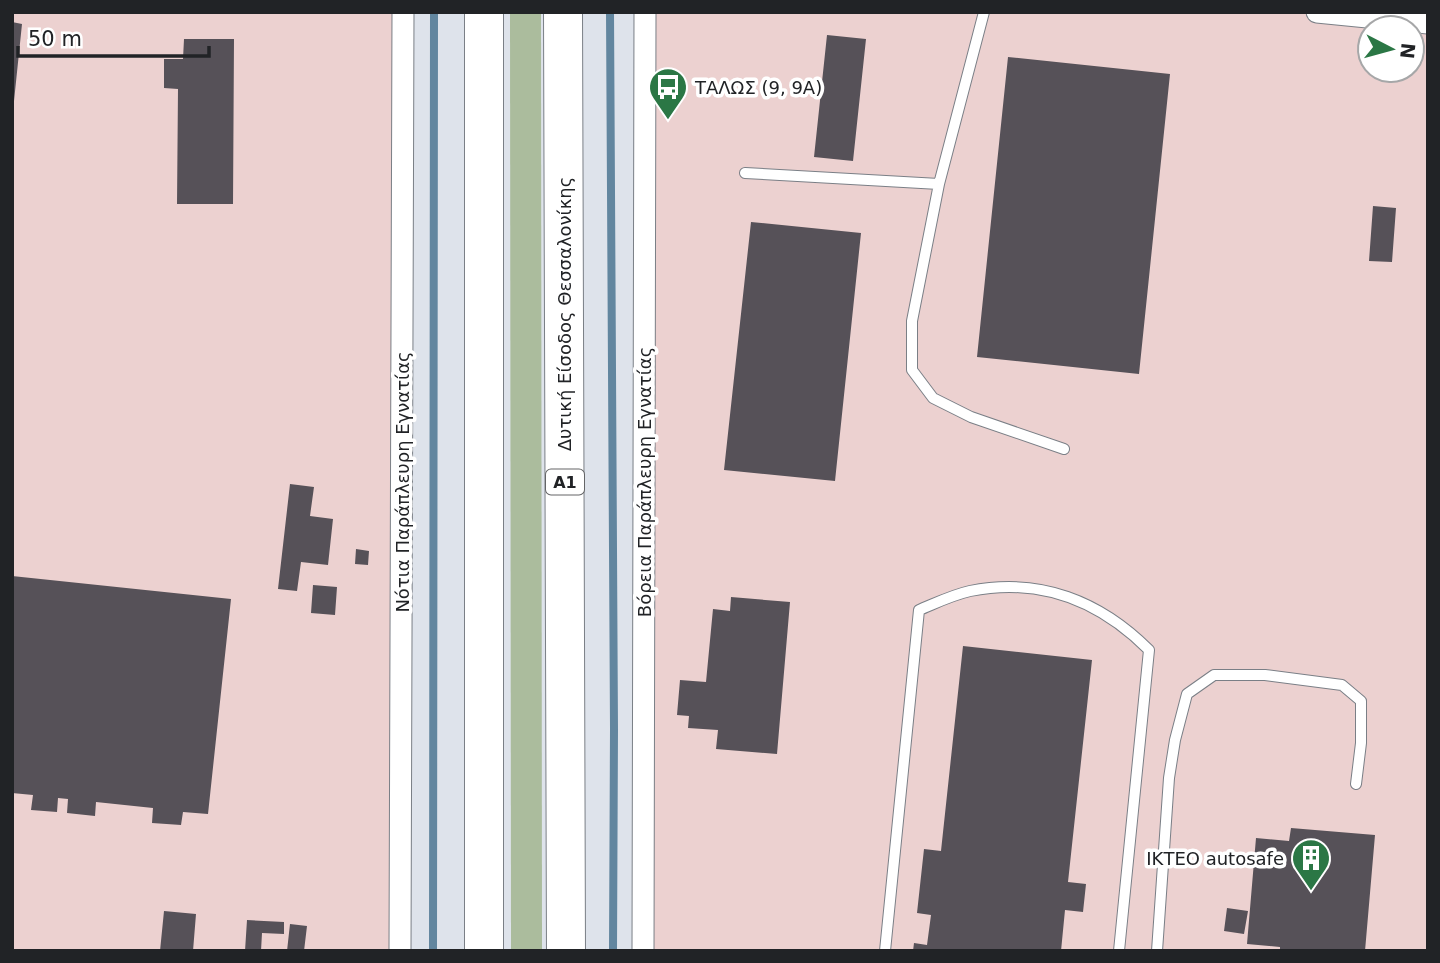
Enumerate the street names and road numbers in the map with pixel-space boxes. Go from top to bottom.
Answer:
street label: Δυτική Είσοδος Θεσσαλονίκης [554,177,575,451]
street label: Βόρεια Παράπλευρη Εγνατίας [634,347,655,617]
street label: Νότια Παράπλευρη Εγνατίας [392,351,413,613]
road number: Α1 [546,470,584,495]

